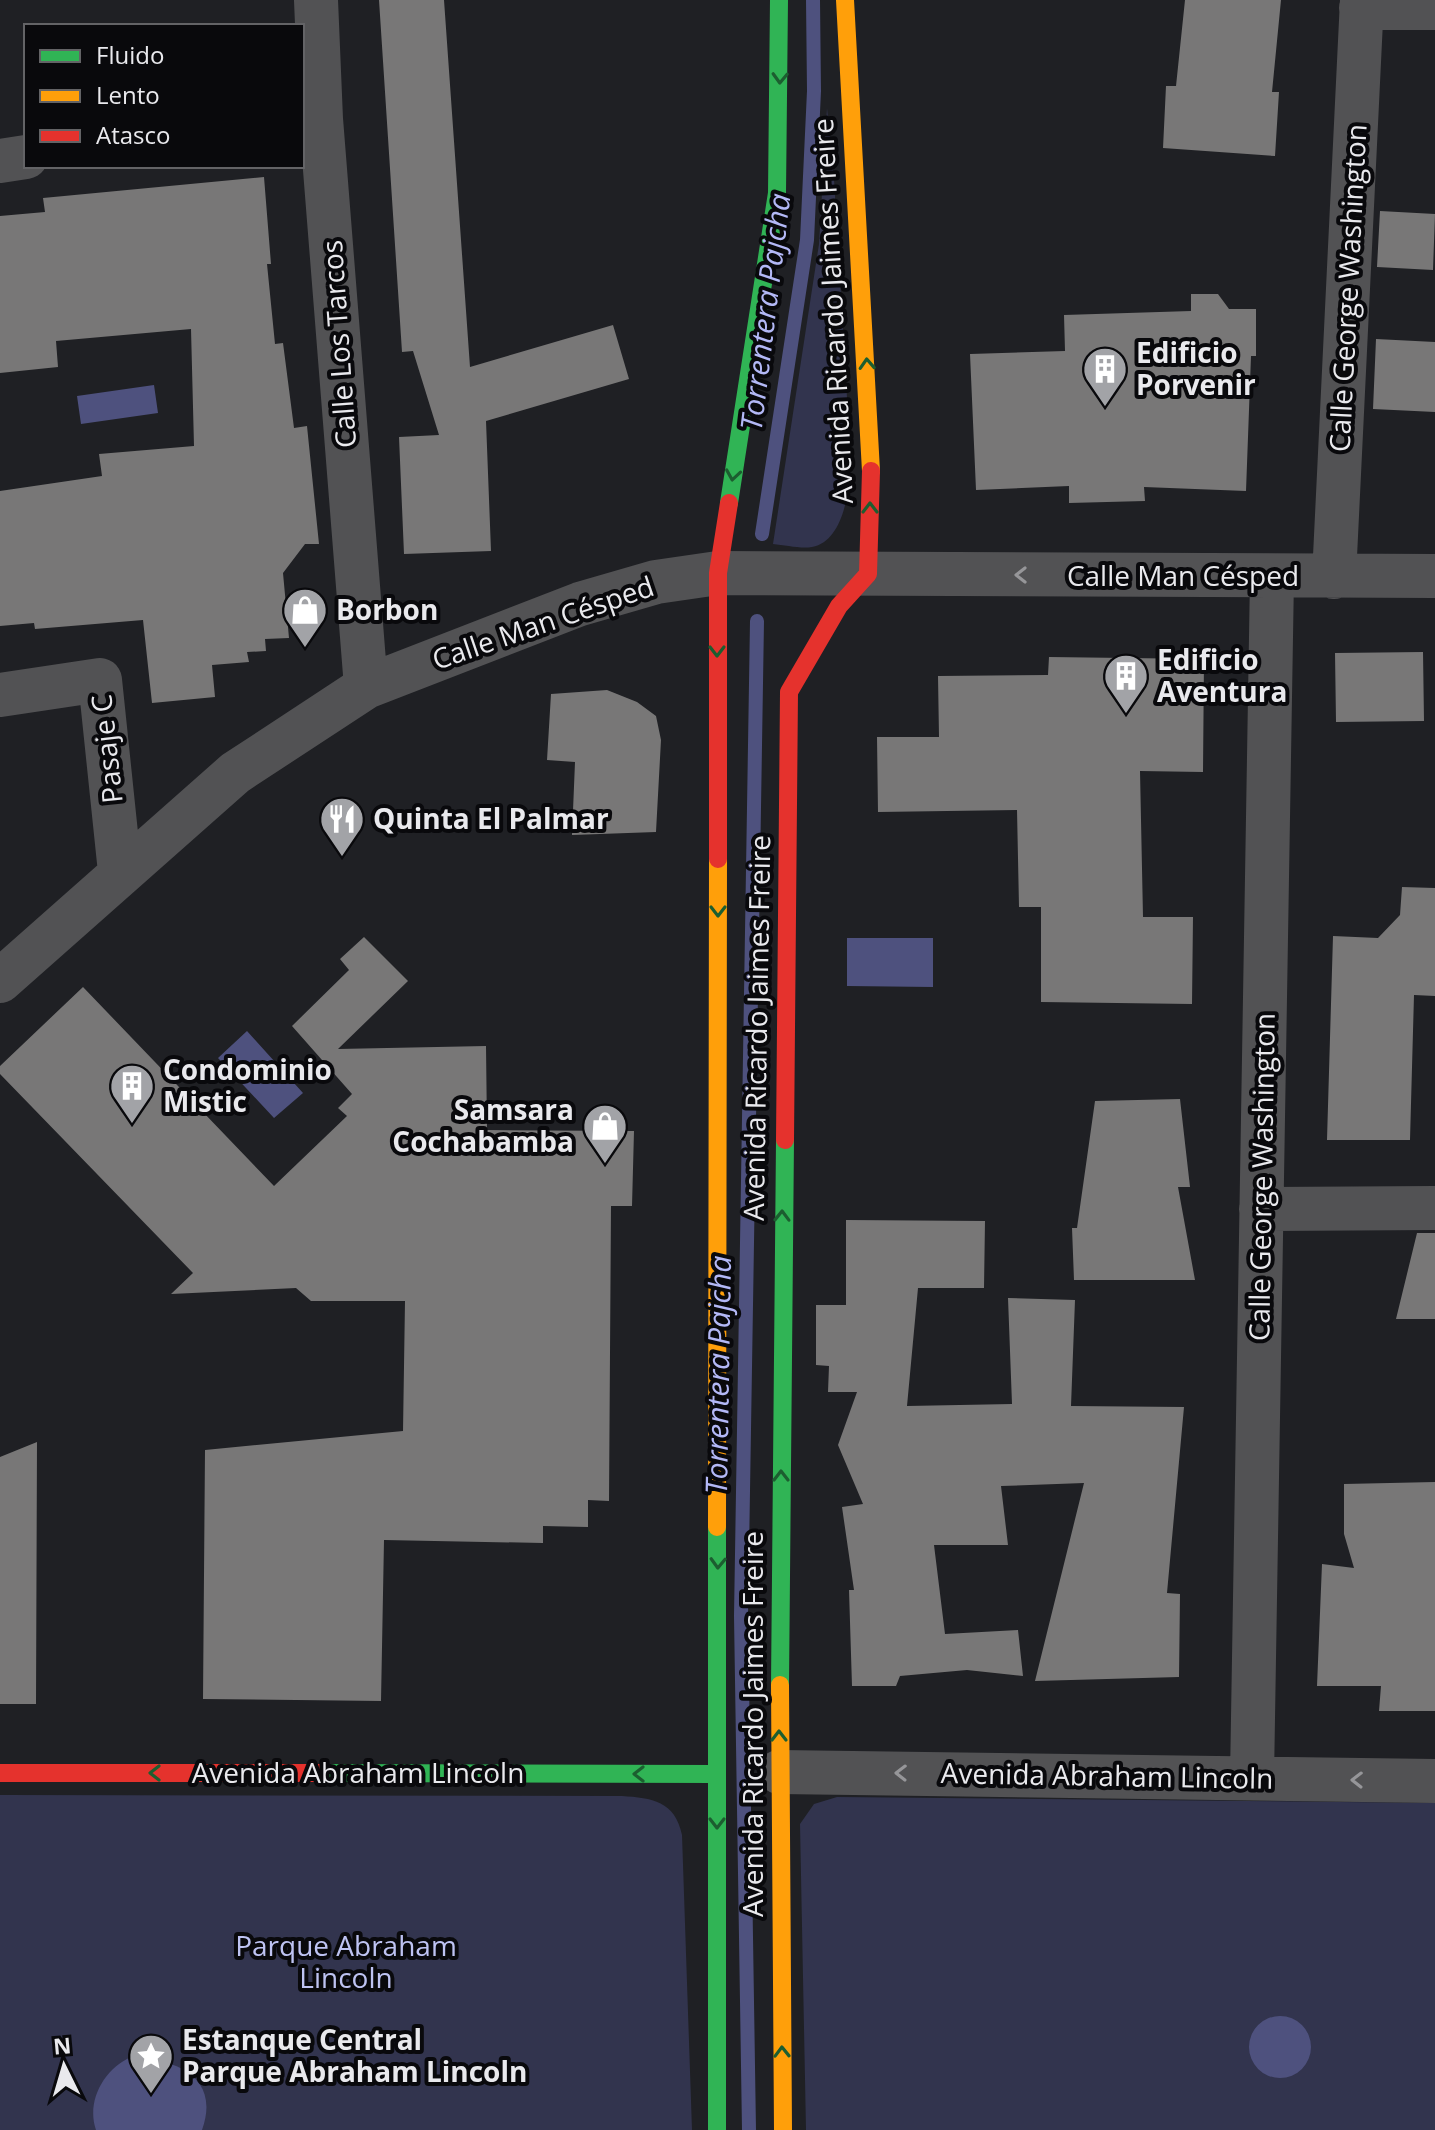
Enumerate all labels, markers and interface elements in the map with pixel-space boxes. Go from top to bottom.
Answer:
legend [24,24,304,168]
text: Fluido [96,38,164,71]
one-way arrow [772,72,789,85]
text: Lento [96,78,160,111]
street label: Avenida Ricardo Jaimes Freire [803,117,861,505]
text: Atasco [96,118,170,151]
street label: Calle George Washington [1319,123,1375,453]
water label: Torrentera Pajcha [730,191,799,433]
street label: Calle Los Tarcos [312,239,364,449]
place label: Edificio Porvenir [1136,333,1256,403]
building icon: Edificio Porvenir [1081,345,1129,408]
one-way arrow [859,357,876,370]
one-way arrow [725,468,742,481]
one-way arrow [861,501,879,514]
street label: Calle Man Césped [1067,556,1299,594]
street label: Calle Man Césped [427,566,659,678]
one-way arrow [1014,566,1027,584]
shop icon: Borbon [281,586,329,649]
place label: Borbon [336,590,438,628]
place label: Edificio Aventura [1157,640,1287,710]
one-way arrow [708,645,726,658]
building icon: Edificio Aventura [1102,652,1150,715]
street label: Pasaje C [81,693,131,805]
restaurant icon: Quinta El Palmar [318,795,366,858]
place label: Quinta El Palmar [373,799,609,837]
street label: Avenida Ricardo Jaimes Freire [734,835,778,1221]
one-way arrow [709,905,727,918]
street label: Calle George Washington [1239,1013,1283,1341]
place label: Condominio Mistic [163,1050,332,1120]
building icon: Condominio Mistic [108,1062,156,1125]
place label: Samsara Cochabamba [392,1090,574,1160]
shop icon: Samsara Cochabamba [581,1102,629,1165]
one-way arrow [773,1209,791,1222]
water label: Torrentera Pajcha [695,1255,740,1495]
one-way arrow [772,1469,790,1482]
street label: Avenida Ricardo Jaimes Freire [733,1531,771,1917]
one-way arrow [709,1557,726,1570]
one-way arrow [770,1729,788,1742]
street label: Avenida Abraham Lincoln [192,1753,524,1791]
street label: Avenida Abraham Lincoln [940,1753,1274,1797]
one-way arrow [148,1764,161,1782]
one-way arrow [894,1764,907,1782]
one-way arrow [632,1765,645,1783]
one-way arrow [1350,1771,1363,1788]
one-way arrow [708,1817,726,1830]
park label: Parque Abraham Lincoln [235,1926,457,1996]
place label: Estanque Central Parque Abraham Lincoln [182,2020,527,2090]
north arrow [24,2026,104,2106]
text: N [52,2029,72,2061]
place icon: Estanque Central Parque Abraham Lincoln [127,2032,175,2095]
one-way arrow [774,2045,791,2058]

